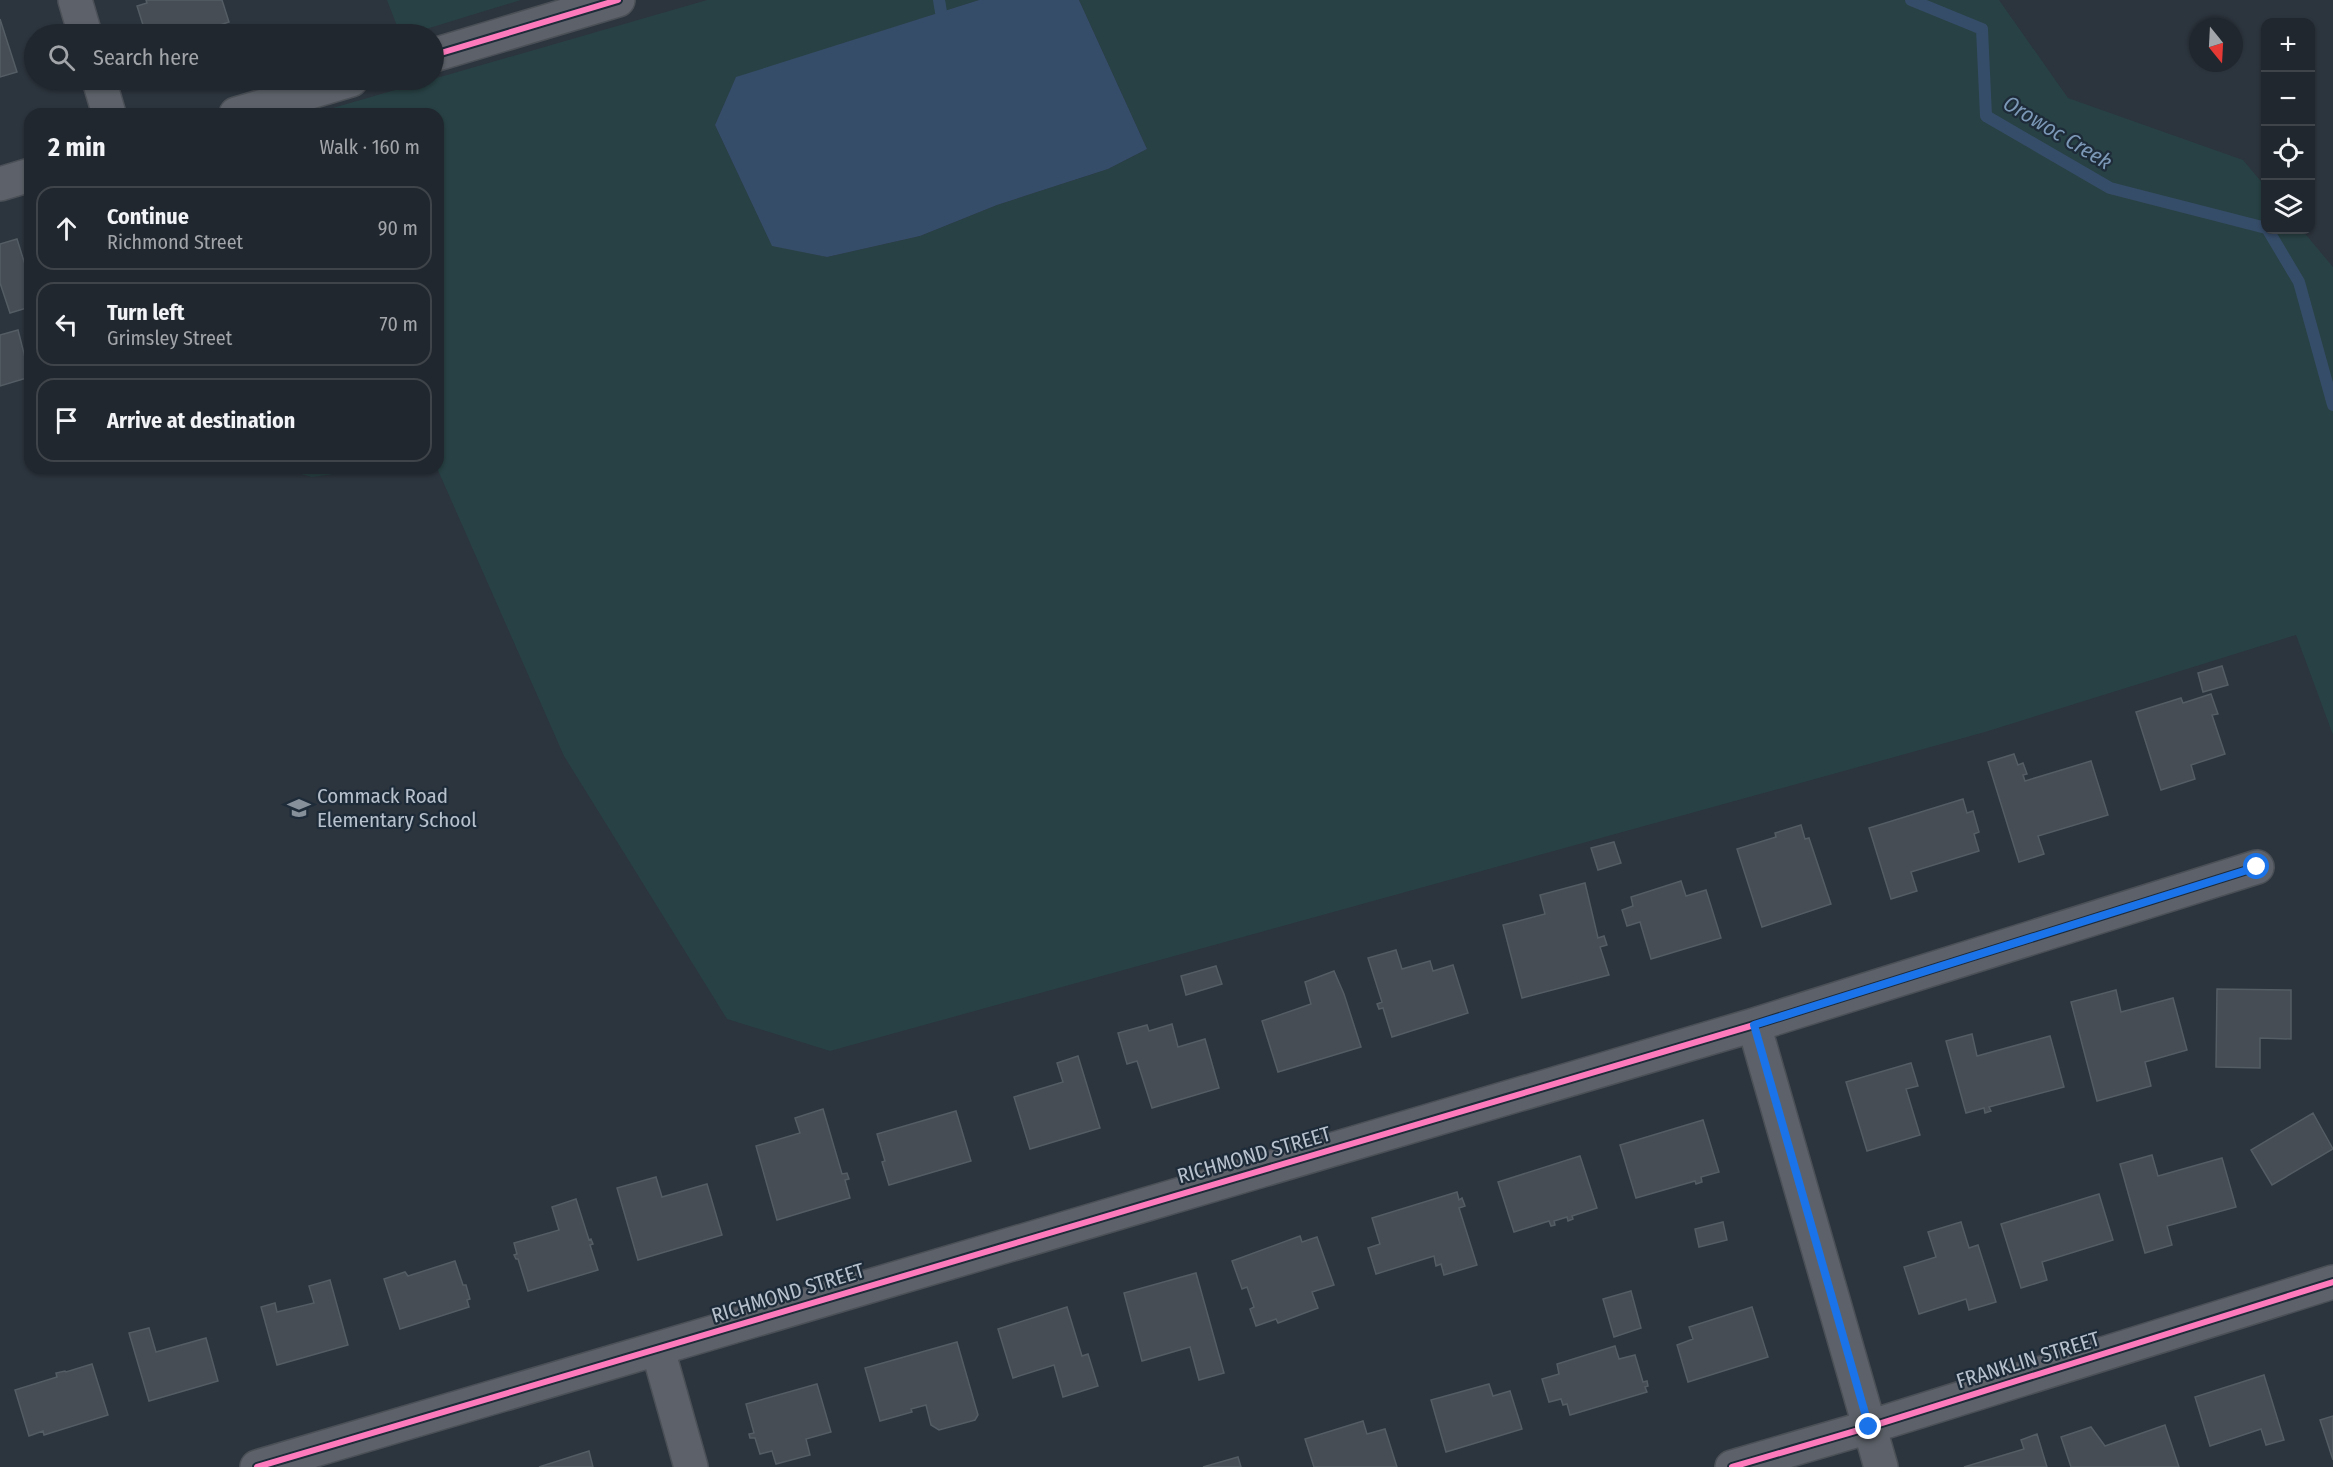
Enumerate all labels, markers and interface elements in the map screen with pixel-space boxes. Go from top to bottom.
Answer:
north arrow [2189,18,2243,72]
map controls [2261,18,2315,234]
button: + [2261,18,2315,72]
search box [24,24,444,90]
icon: search [45,41,78,74]
text: Search here [93,44,199,71]
button: − [2261,72,2315,126]
water label: Orowoc Creek [1999,89,2117,175]
button: locate [2261,126,2315,180]
text: 2 min [48,132,106,163]
text: Walk · 160 m [320,135,420,159]
button: layers [2261,180,2315,234]
text: Continue [107,203,189,230]
icon: ahead [50,212,83,245]
text: 90 m [378,216,418,240]
text: Richmond Street [107,230,243,254]
text: Turn left [107,299,185,326]
icon: left [50,308,83,341]
text: 70 m [380,312,418,336]
text: Grimsley Street [107,326,232,350]
icon: arrive [50,404,83,437]
text: Arrive at destination [107,407,295,434]
place label: Commack Road Elementary School [317,783,477,833]
school or university icon: Commack Road Elementary School [286,795,312,821]
route start [2243,853,2269,879]
street label: RICHMOND STREET [1174,1121,1334,1189]
street label: RICHMOND STREET [708,1257,868,1329]
street label: FRANKLIN STREET [1953,1326,2103,1394]
route end [1855,1413,1881,1439]

